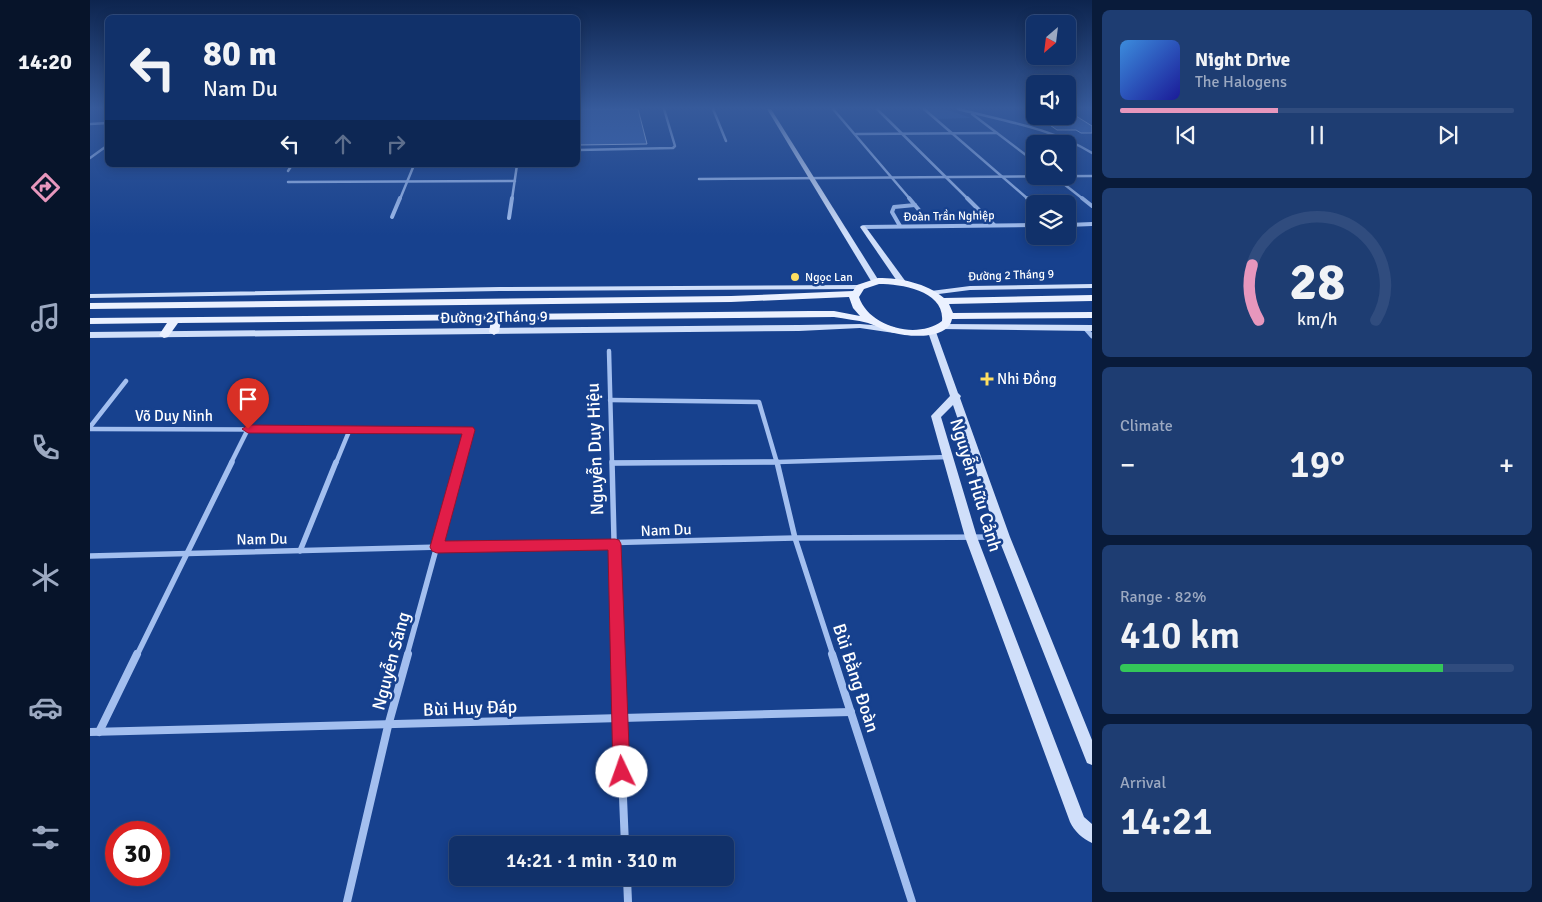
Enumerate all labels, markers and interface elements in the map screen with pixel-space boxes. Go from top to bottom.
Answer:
north arrow [1026,15,1076,65]
map controls [1026,15,1076,245]
text: 80 m [203,32,277,75]
icon: left [120,35,185,100]
text: 14:20 [18,48,72,75]
text: Night Drive [1195,48,1290,72]
text: The Halogens [1195,72,1287,92]
text: Nam Du [203,75,278,102]
button: sound [1026,75,1076,125]
icon: previous [1172,121,1200,149]
icon: pause [1303,121,1331,149]
icon: next [1434,121,1462,149]
icon: left [276,130,304,158]
icon: ahead [329,130,357,158]
icon: right [382,130,410,158]
button: search [1026,135,1076,185]
icon: directions [28,170,63,205]
button: layers [1026,195,1076,245]
street label: Đoàn Trần Nghiệp [903,208,995,225]
text: 28 [1289,250,1345,314]
street label: Đường 2 Tháng 9 [968,267,1054,284]
place label: Ngọc Lan [805,270,853,285]
marker: Ngọc Lan [789,271,801,283]
icon: music [28,300,63,335]
street label: Đường 2 Tháng 9 [440,307,548,327]
text: km/h [1297,308,1337,330]
place label: Nhi Đồng [997,370,1057,388]
marker: Nhi Đồng [981,373,993,385]
pin [227,378,269,429]
street label: Nguyễn Duy Hiệu [582,382,608,516]
icon: arrive [234,385,262,413]
street label: Võ Duy Ninh [135,407,213,425]
street label: Nguyễn Hữu Cảnh [945,416,1007,554]
text: Climate [1120,416,1173,436]
icon: phone [28,430,63,465]
text: 19° [1289,441,1345,488]
text: − [1120,448,1135,482]
text: + [1499,448,1514,482]
street label: Nam Du [640,520,692,540]
street label: Nam Du [236,530,288,548]
icon: climate [28,560,63,595]
text: Range · 82% [1120,587,1206,607]
street label: Nguyễn Sáng [367,609,415,713]
text: 410 km [1120,612,1240,659]
street label: Bùi Bằng Đoàn [828,621,884,735]
icon: car [28,690,63,725]
street label: Bùi Huy Đáp [422,695,518,721]
position arrow [595,745,647,797]
text: Arrival [1120,773,1166,793]
text: 14:21 [1120,798,1213,845]
icon: filters [28,820,63,855]
speed limit sign: 30 [105,821,170,886]
text: 14:21 · 1 min · 310 m [506,849,677,873]

